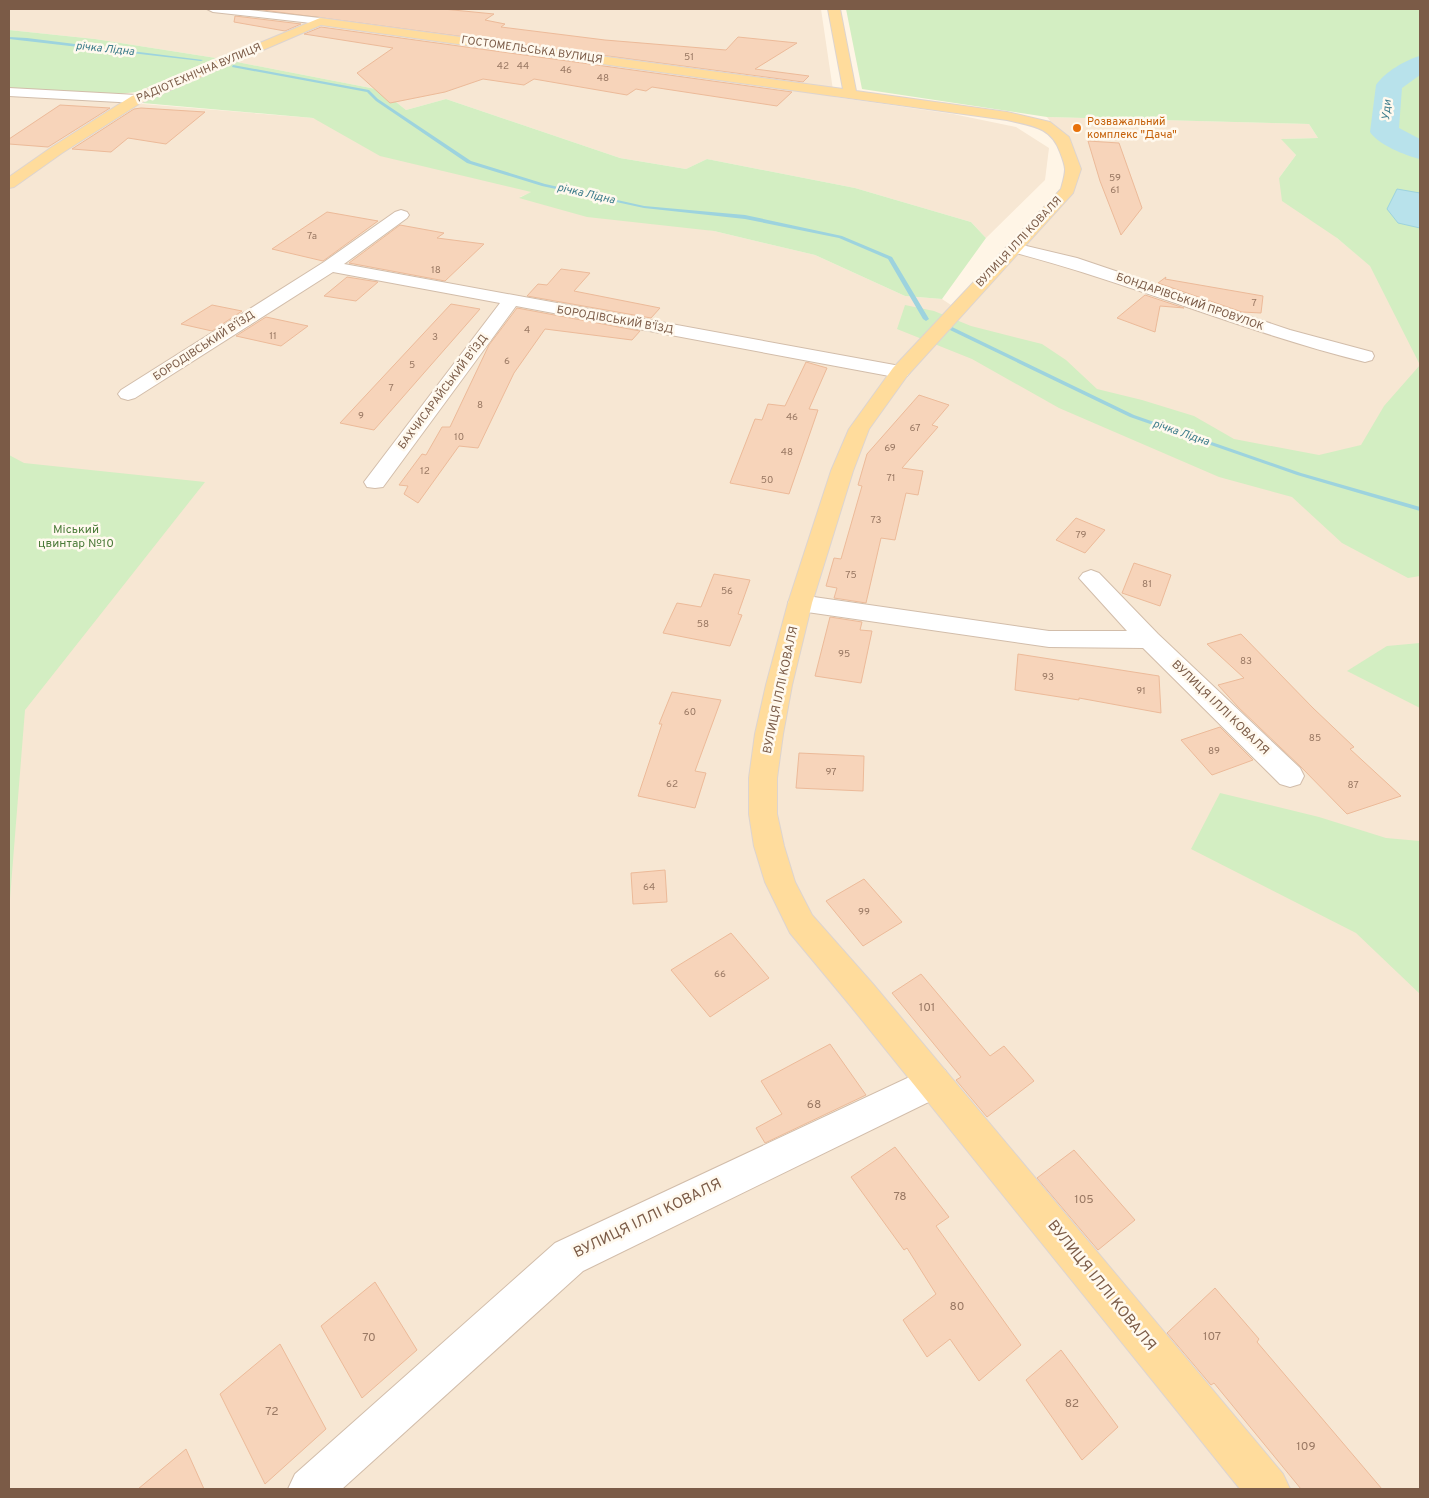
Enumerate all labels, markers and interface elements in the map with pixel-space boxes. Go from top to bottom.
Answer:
street label: ГОСТОМЕЛЬСЬКА ВУЛИЦЯ [460,33,604,67]
water label: річка Лідна [75,39,135,59]
street label: РАДІОТЕХНІЧНА ВУЛИЦЯ [134,40,264,106]
house number: 51 [684,51,694,64]
house number: 42 [497,60,509,73]
house number: 44 [517,60,529,73]
house number: 46 [560,64,572,77]
house number: 48 [597,72,609,85]
water label: Уди [1379,98,1395,121]
place label: Розважальний комплекс "Дача" [1087,115,1177,142]
marker: Розважальний комплекс "Дача" [1071,122,1083,134]
house number: 59 [1109,172,1121,185]
water label: річка Лідна [556,181,617,208]
house number: 61 [1110,184,1120,197]
street label: ВУЛИЦЯ ІЛЛІ КОВАЛЯ [973,194,1065,290]
house number: 7а [307,230,317,243]
house number: 18 [431,264,441,277]
street label: БОНДАРІВСЬКИЙ ПРОВУЛОК [1114,269,1266,334]
house number: 7 [1251,297,1257,310]
street label: БОРОДІВСЬКИЙ В’ЇЗД [556,302,675,337]
street label: БОРОДІВСЬКИЙ В’ЇЗД [150,307,257,384]
house number: 4 [524,324,530,337]
house number: 11 [269,330,277,343]
street label: БАХЧИСАРАЙСЬКИЙ В’ЇЗД [394,331,491,452]
house number: 3 [432,331,438,344]
house number: 6 [504,355,510,368]
house number: 5 [409,359,415,372]
house number: 7 [388,382,394,395]
house number: 8 [477,399,483,412]
house number: 9 [358,410,364,423]
house number: 46 [786,411,798,424]
water label: річка Лідна [1151,417,1211,449]
house number: 67 [910,422,921,435]
house number: 10 [454,431,464,444]
house number: 69 [884,442,896,455]
house number: 48 [781,446,793,459]
house number: 12 [420,465,430,478]
house number: 71 [886,472,896,485]
house number: 50 [761,474,773,487]
house number: 73 [870,514,882,527]
park label: Міський цвинтар №10 [38,522,114,552]
house number: 79 [1075,529,1087,542]
house number: 75 [845,569,857,582]
house number: 81 [1142,578,1152,591]
house number: 56 [721,585,733,598]
house number: 58 [697,618,709,631]
street label: ВУЛИЦЯ ІЛЛІ КОВАЛЯ [760,625,802,755]
house number: 95 [838,648,850,661]
house number: 83 [1240,655,1252,668]
street label: ВУЛИЦЯ ІЛЛІ КОВАЛЯ [1168,657,1272,759]
house number: 93 [1042,671,1054,684]
house number: 91 [1136,685,1146,698]
house number: 60 [684,706,696,719]
house number: 85 [1309,732,1321,745]
house number: 89 [1208,745,1220,758]
house number: 97 [826,766,836,779]
house number: 62 [666,778,678,791]
house number: 87 [1347,779,1359,792]
house number: 64 [643,881,655,894]
house number: 99 [858,906,870,919]
house number: 66 [714,968,726,981]
house number: 101 [919,1000,935,1016]
house number: 68 [807,1097,821,1113]
street label: ВУЛИЦЯ ІЛЛІ КОВАЛЯ [571,1175,725,1263]
house number: 78 [893,1189,907,1205]
house number: 105 [1074,1192,1094,1208]
street label: ВУЛИЦЯ ІЛЛІ КОВАЛЯ [1042,1217,1160,1355]
house number: 80 [950,1299,964,1315]
house number: 107 [1203,1329,1221,1345]
house number: 70 [362,1330,376,1346]
house number: 82 [1065,1396,1079,1412]
house number: 72 [265,1404,279,1420]
house number: 109 [1296,1439,1316,1455]

